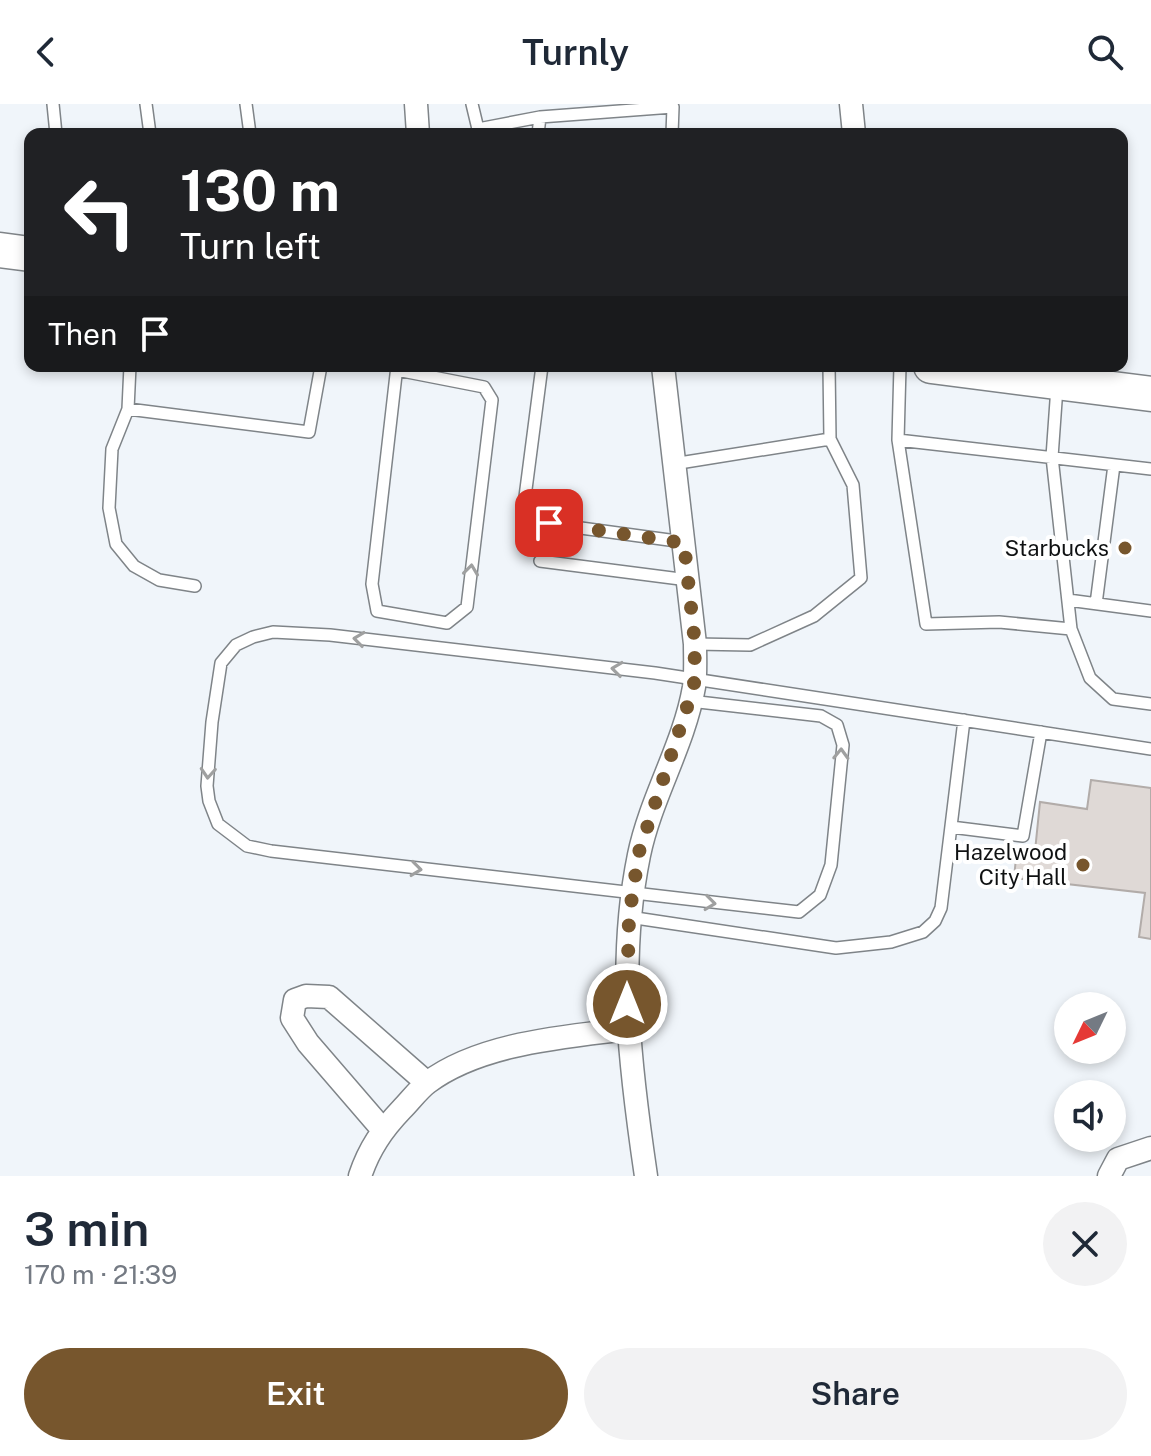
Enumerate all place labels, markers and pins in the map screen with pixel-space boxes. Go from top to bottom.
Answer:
pin [515,489,583,557]
place label: Starbucks [1005,535,1109,561]
marker: Starbucks [1116,539,1134,557]
place label: Hazelwood City Hall [954,839,1067,890]
marker: Hazelwood City Hall [1074,856,1092,874]

